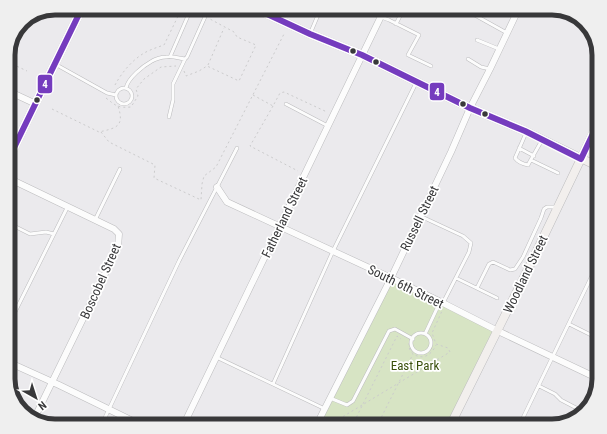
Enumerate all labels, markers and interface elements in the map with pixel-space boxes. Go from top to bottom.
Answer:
unlabelled marker [348,46,358,56]
unlabelled marker [371,57,381,67]
line badge: 4 [37,74,53,94]
text: 4 [42,78,48,91]
line badge: 4 [429,82,445,101]
text: 4 [434,86,440,99]
unlabelled marker [32,95,42,105]
unlabelled marker [458,99,468,109]
unlabelled marker [480,109,490,119]
street label: Fatherland Street [258,174,311,260]
street label: Russell Street [397,183,442,253]
street label: Woodland Street [500,233,551,316]
street label: Boscobel Street [77,241,124,321]
street label: South 6th Street [365,262,446,311]
park label: East Park [391,358,439,373]
north arrow [16,378,56,418]
text: N [35,398,49,413]

